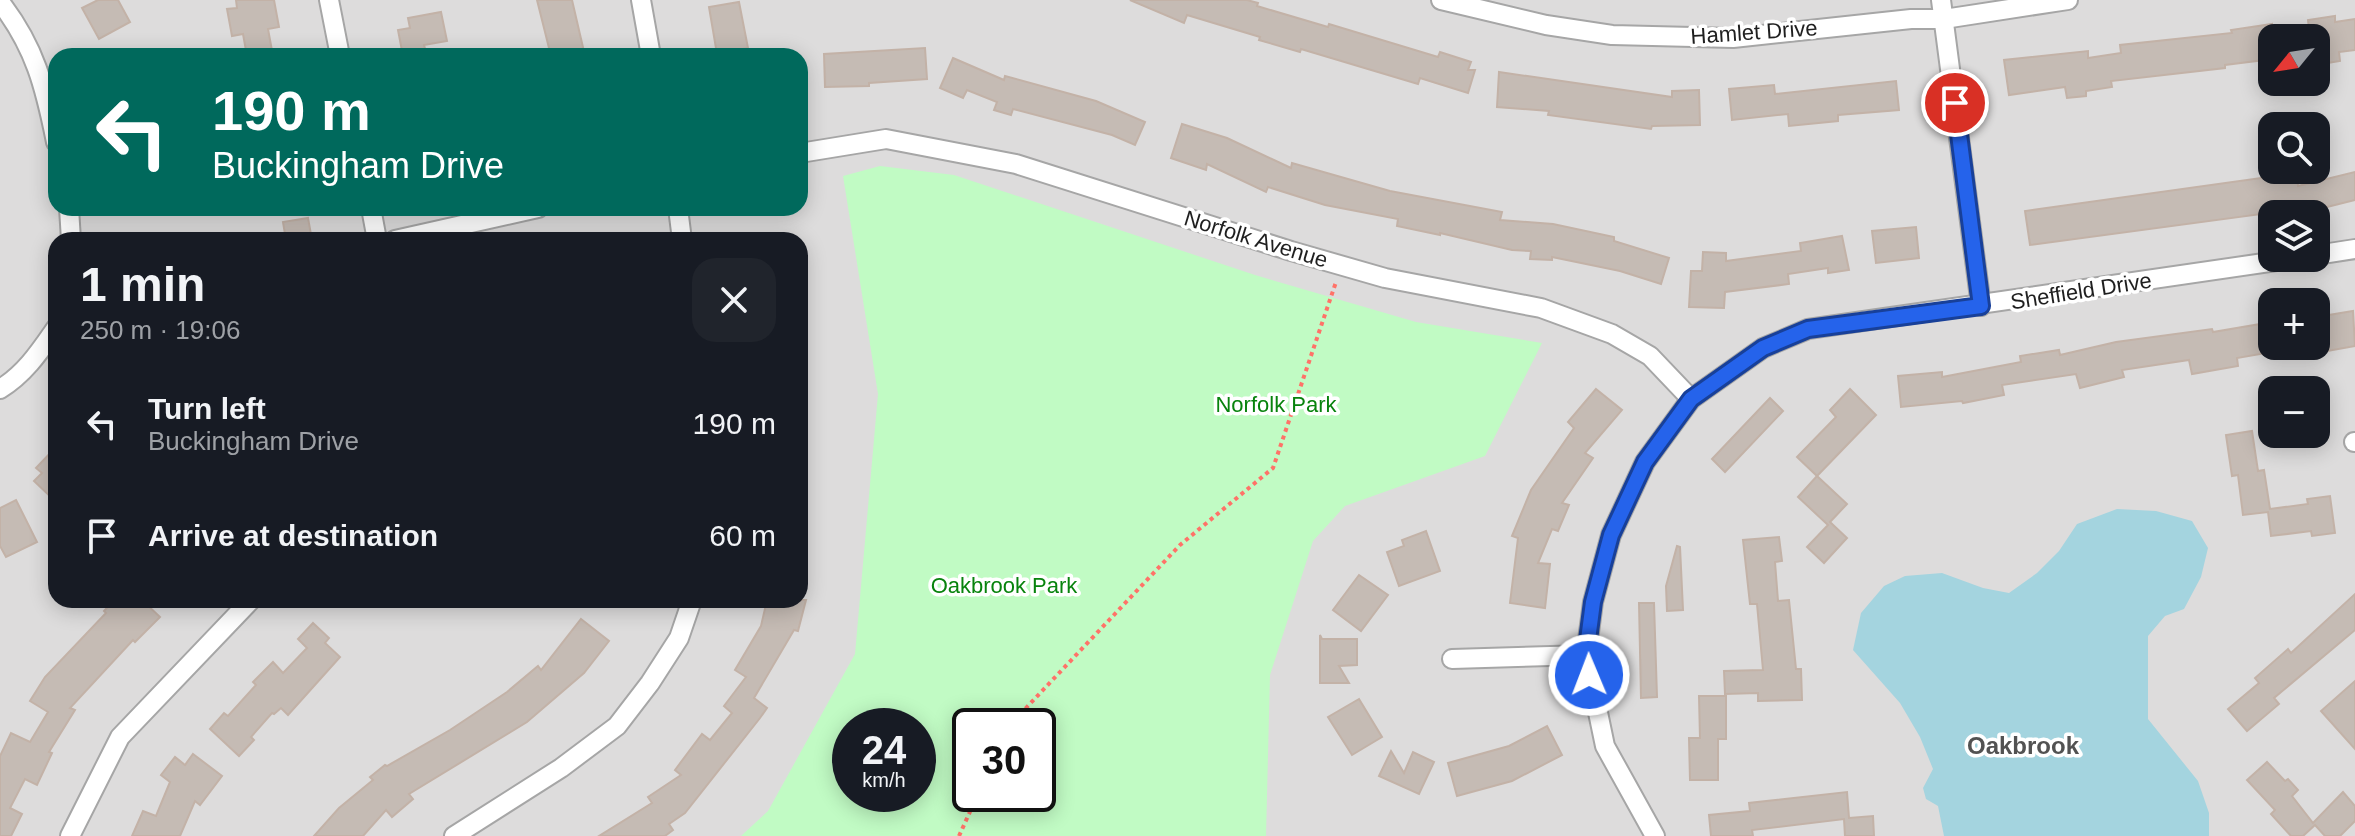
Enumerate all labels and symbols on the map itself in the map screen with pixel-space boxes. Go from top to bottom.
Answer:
street label: Hamlet Drive [1690,15,1818,49]
north arrow [2258,24,2330,96]
pin [1921,69,1989,137]
street label: Norfolk Avenue [1181,205,1331,273]
street label: Sheffield Drive [2009,267,2153,315]
park label: Norfolk Park [1215,392,1338,417]
park label: Oakbrook Park [931,573,1078,598]
position arrow [1547,633,1631,717]
speed limit sign: 30 [952,708,1056,812]
district label: Oakbrook [1967,732,2080,759]

